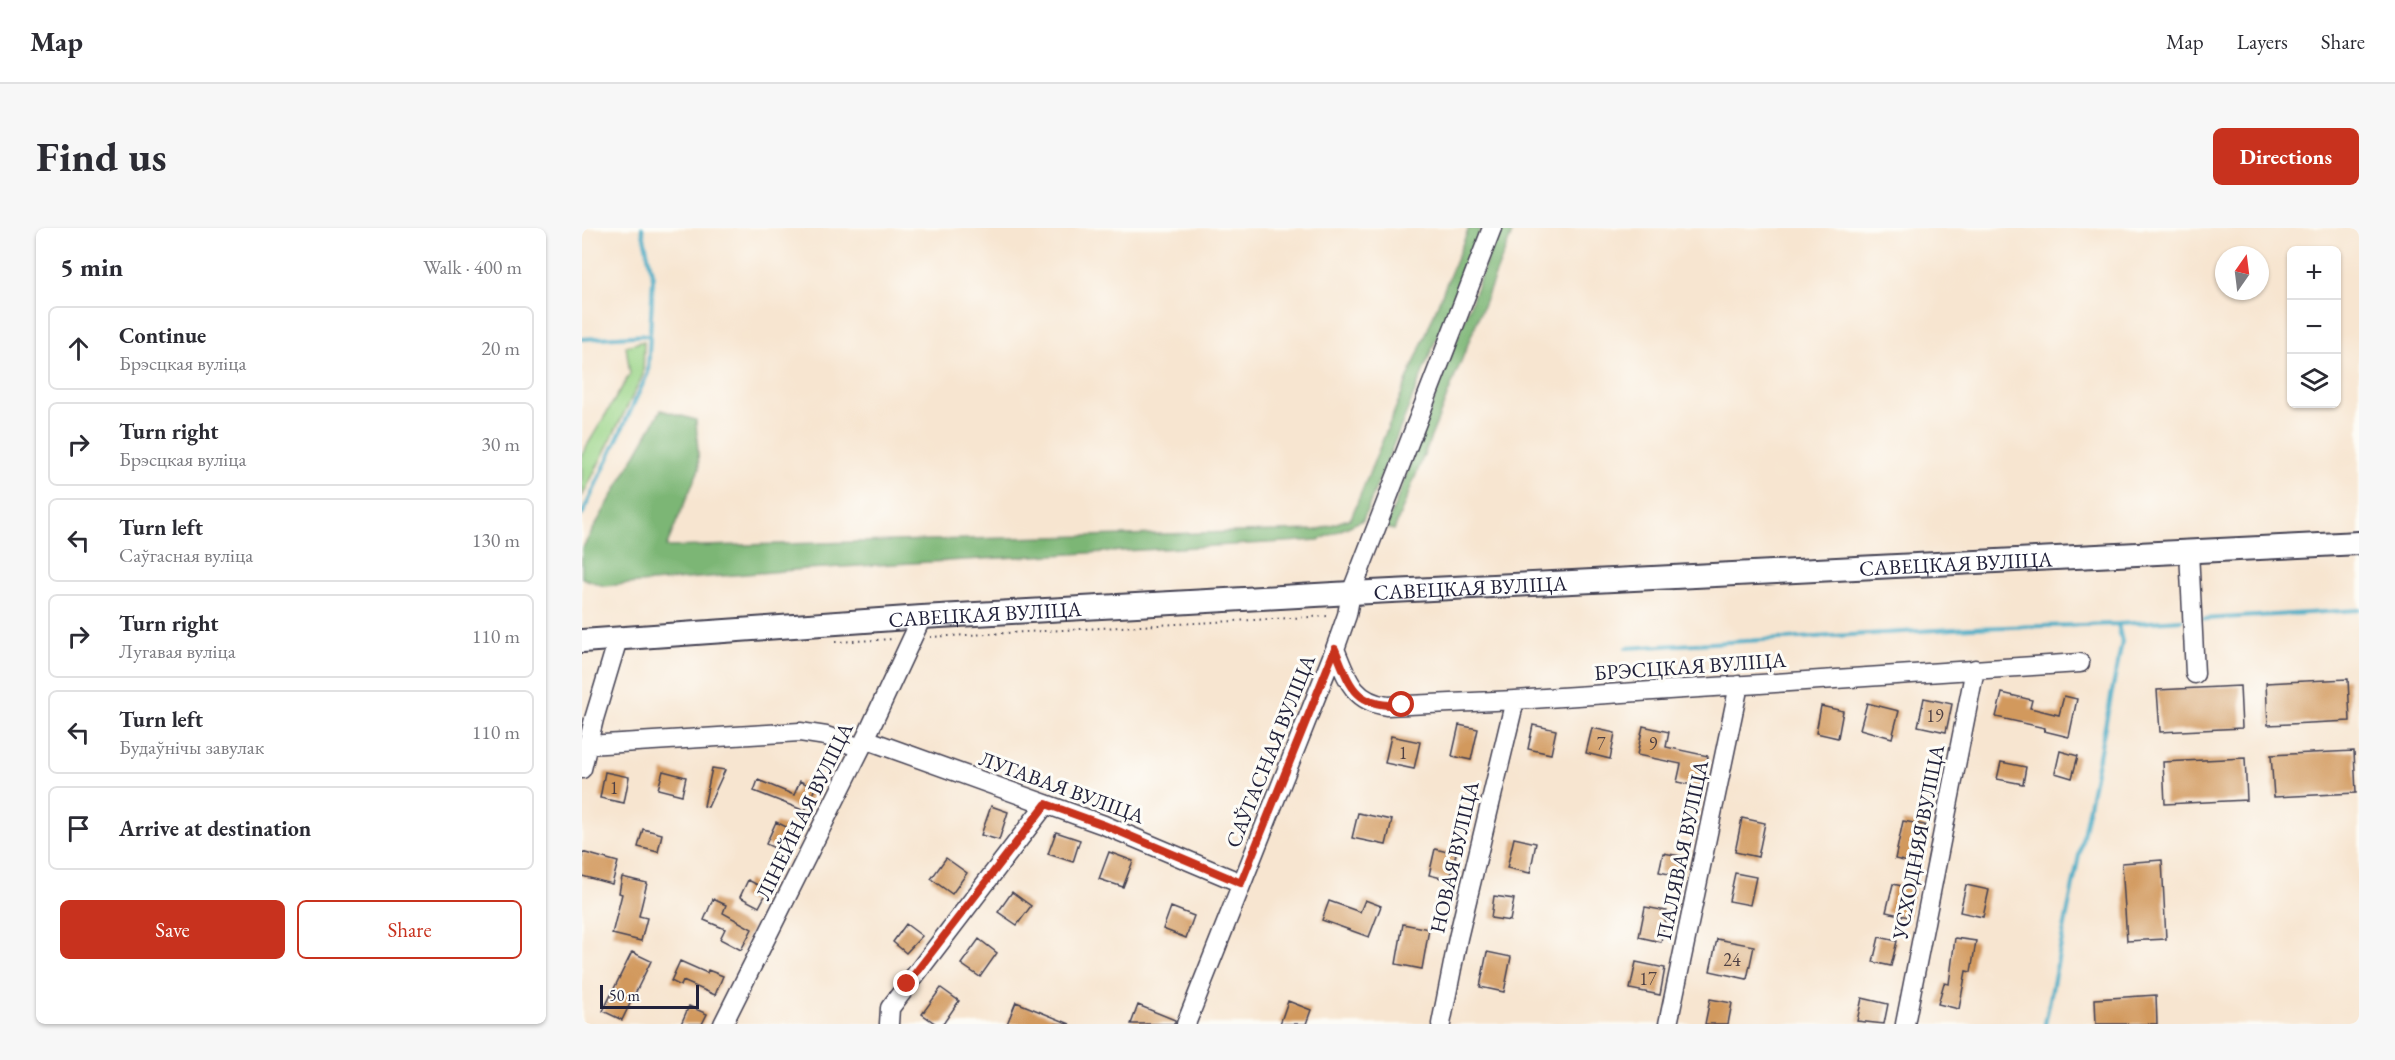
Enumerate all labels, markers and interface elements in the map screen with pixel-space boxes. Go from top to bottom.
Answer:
text: Map [30,23,83,59]
text: Map [2166,28,2204,55]
text: Layers [2237,28,2288,55]
text: Share [2321,28,2365,55]
button: Directions [2213,128,2359,185]
text: Find us [36,129,167,184]
north arrow [2215,246,2269,300]
map controls [2287,246,2341,408]
button: + [2287,246,2341,300]
text: 5 min [60,250,123,284]
text: Walk · 400 m [423,254,522,280]
button: − [2287,300,2341,354]
text: Continue [119,321,206,350]
icon: ahead [62,332,95,365]
text: 20 m [481,335,520,361]
text: Брэсцкая вуліца [119,350,247,376]
button: layers [2287,354,2341,408]
text: Turn right [119,417,218,446]
icon: right [62,428,95,461]
text: 30 m [481,431,520,457]
text: Брэсцкая вуліца [119,446,247,472]
text: Turn left [119,513,203,542]
icon: left [62,524,95,557]
text: 130 m [472,527,520,553]
text: Саўгасная вуліца [119,542,253,568]
street label: САВЕЦКАЯ ВУЛІЦА [1858,545,2054,581]
street label: САВЕЦКАЯ ВУЛІЦА [1373,569,1568,605]
street label: САВЕЦКАЯ ВУЛІЦА [887,595,1083,633]
text: Turn right [119,609,218,638]
icon: right [62,620,95,653]
text: 110 m [472,623,520,649]
text: Лугавая вуліца [119,638,236,664]
street label: БРЭСЦКАЯ ВУЛІЦА [1593,646,1787,686]
street label: САЎГАСНАЯ ВУЛІЦА [1219,650,1321,852]
route start [1388,691,1414,717]
house number: 19 [1926,704,1944,727]
text: Turn left [119,705,203,734]
icon: left [62,716,95,749]
street label: ЛІНЕЙНАЯ ВУЛІЦА [749,717,859,904]
text: 110 m [472,719,520,745]
house number: 7 [1597,732,1606,755]
house number: 9 [1649,732,1658,755]
text: Будаўнічы завулак [119,734,264,760]
house number: 1 [1399,741,1407,764]
street label: УСХОДНЯЯ ВУЛІЦА [1886,742,1950,943]
street label: ЛУГАВАЯ ВУЛІЦА [976,745,1149,830]
street label: ПАЛЯВАЯ ВУЛІЦА [1650,757,1714,942]
house number: 1 [610,776,618,799]
street label: НОВАЯ ВУЛІЦА [1423,778,1485,936]
icon: arrive [62,812,95,845]
text: Arrive at destination [119,814,311,843]
button: Save [60,900,285,959]
button: Share [297,900,522,959]
house number: 24 [1723,948,1741,971]
house number: 17 [1639,967,1657,990]
route end [893,970,919,996]
scale bar [600,982,699,1010]
text: 50 m [609,985,640,1006]

